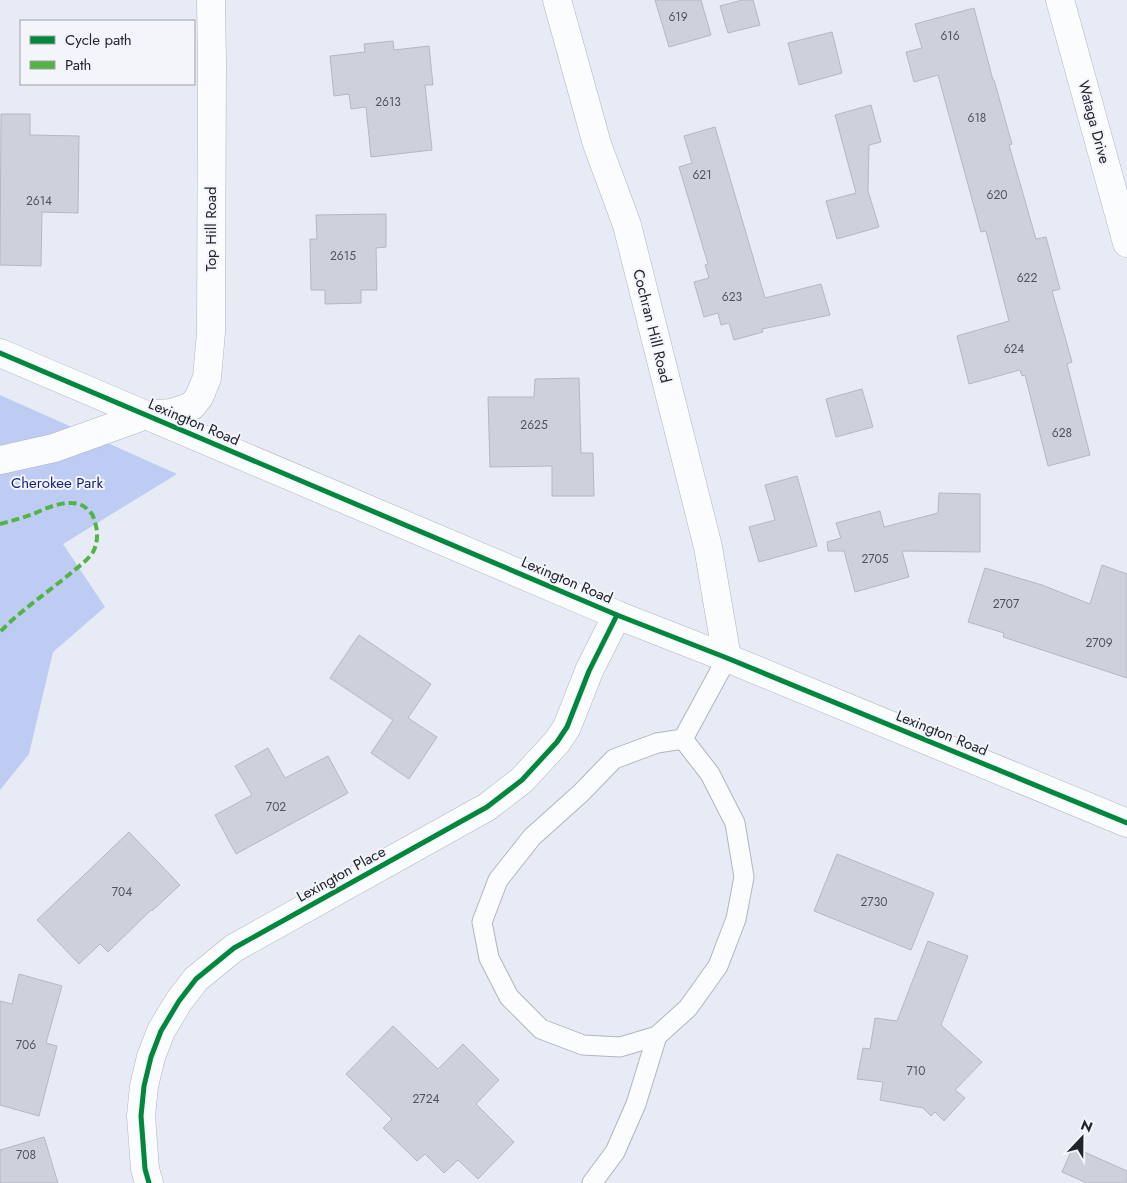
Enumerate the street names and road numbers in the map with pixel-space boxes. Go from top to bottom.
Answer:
street label: Wataga Drive [1072,78,1116,166]
street label: Top Hill Road [200,186,222,272]
street label: Cochran Hill Road [627,267,677,385]
street label: Lexington Road [145,393,243,451]
street label: Lexington Road [518,551,616,609]
street label: Lexington Road [893,705,991,761]
street label: Lexington Place [292,840,390,908]

